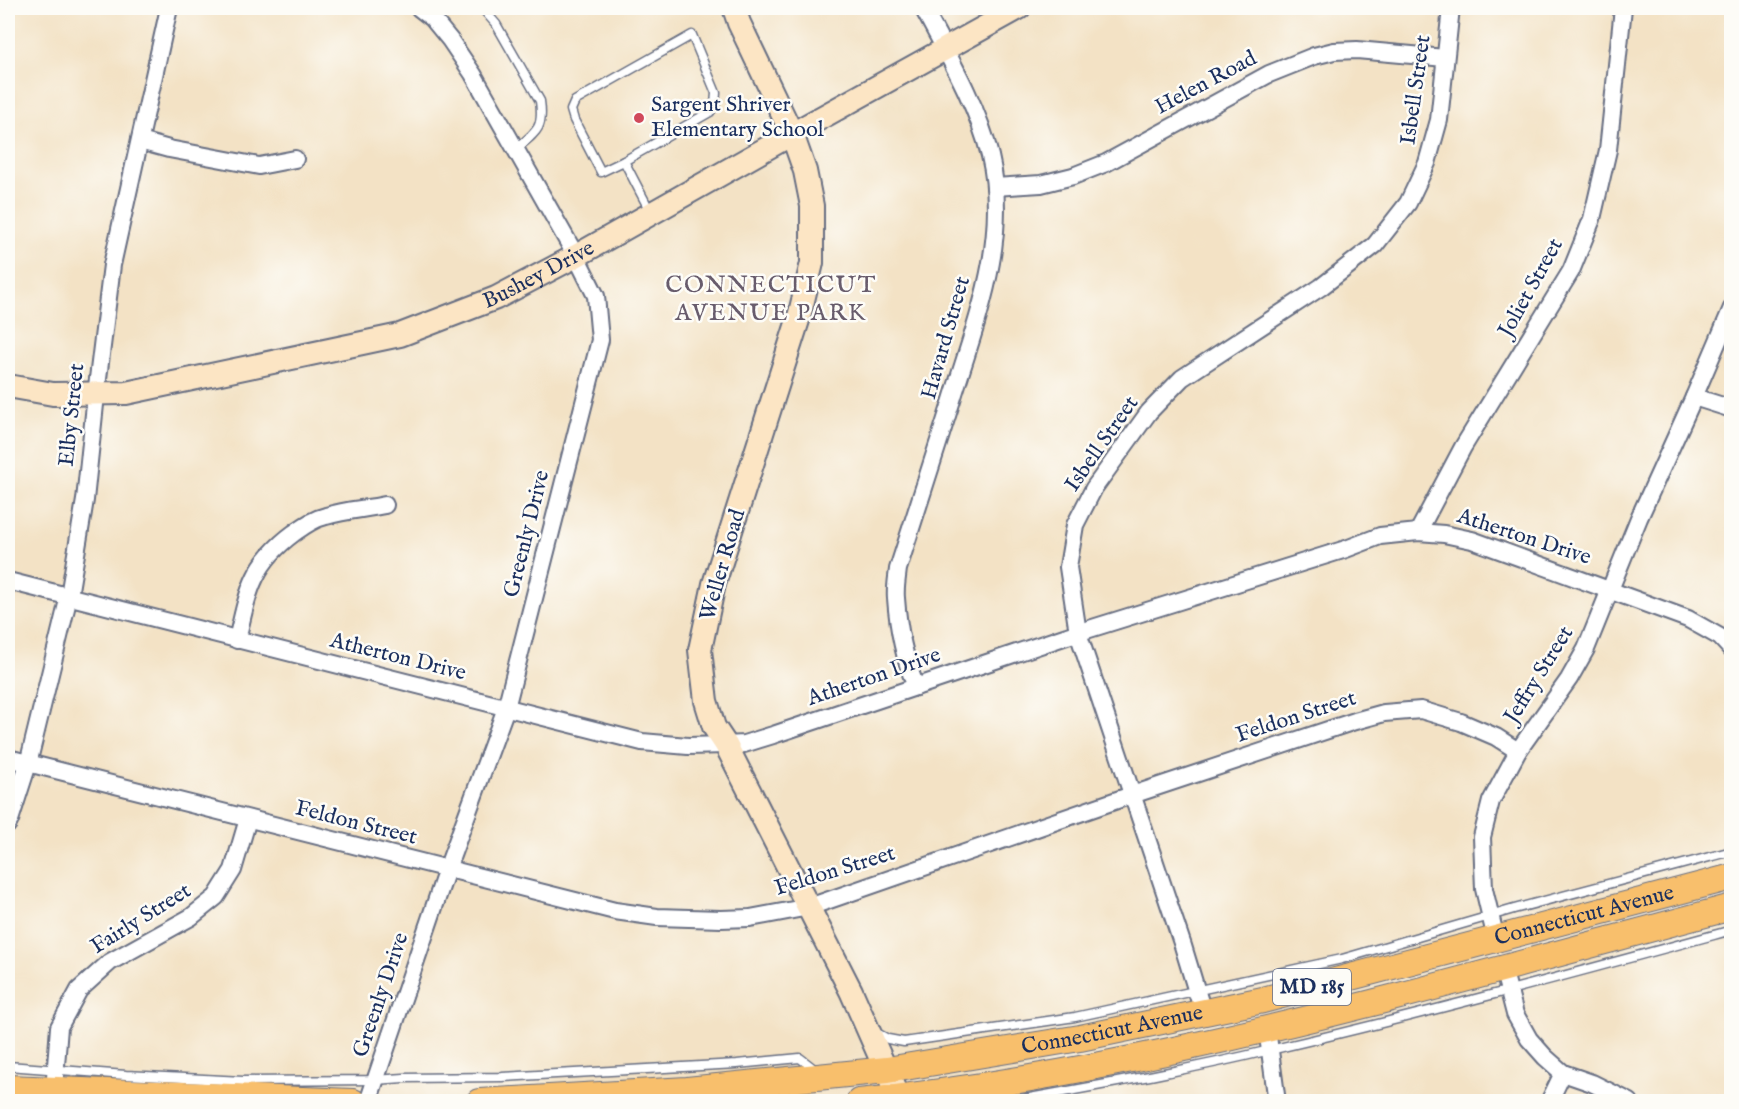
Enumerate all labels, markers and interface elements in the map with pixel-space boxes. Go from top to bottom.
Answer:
street label: Isbell Street [1394,33,1438,147]
street label: Helen Road [1150,44,1262,121]
place label: Sargent Shriver Elementary School [651,91,824,144]
marker: Sargent Shriver Elementary School [632,111,646,125]
street label: Joliet Street [1491,233,1570,345]
street label: Bushey Drive [479,234,600,316]
district label: CONNECTICUT AVENUE PARK [665,270,877,329]
street label: Havard Street [915,273,977,403]
street label: Elby Street [53,362,91,468]
street label: Isbell Street [1059,390,1145,497]
street label: Greenly Drive [498,467,556,601]
street label: Atherton Drive [1452,502,1595,572]
street label: Weller Road [694,506,752,624]
street label: Jeffry Street [1496,621,1580,732]
street label: Atherton Drive [326,626,469,687]
street label: Atherton Drive [803,641,944,713]
street label: Feldon Street [1232,684,1360,750]
street label: Feldon Street [292,794,420,852]
street label: Feldon Street [771,839,899,903]
street label: Fairly Street [86,877,197,961]
street label: Connecticut Avenue [1492,879,1677,953]
street label: Greenly Drive [347,929,415,1061]
road number: MD 185 [1273,969,1351,1005]
street label: Connecticut Avenue [1019,999,1205,1061]

